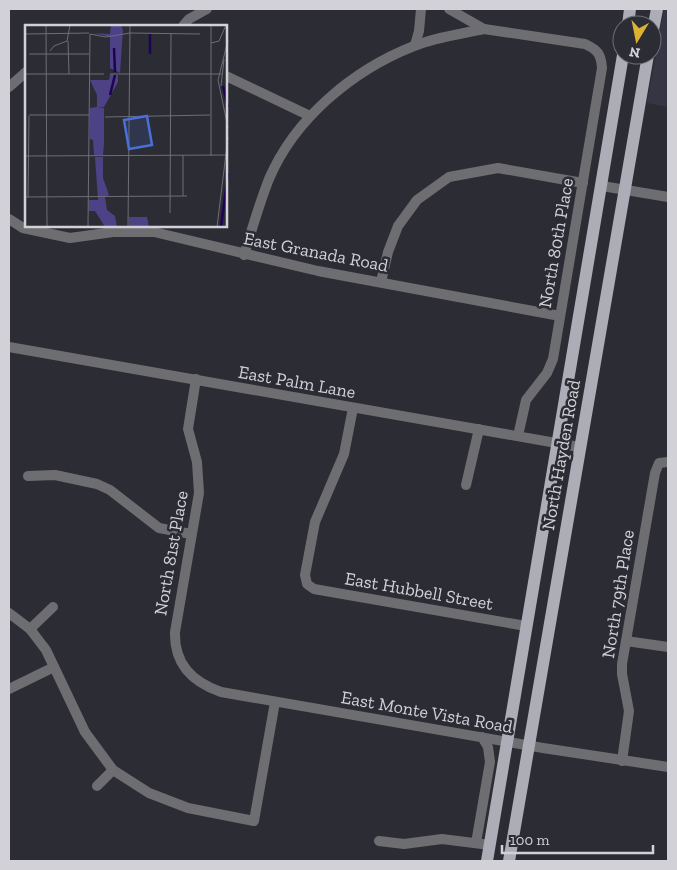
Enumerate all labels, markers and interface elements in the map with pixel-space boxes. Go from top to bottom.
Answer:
north arrow [612,15,662,65]
inset map [25,25,228,228]
text: N [628,43,642,62]
street label: North 80th Place [534,176,578,310]
street label: East Granada Road [242,227,390,277]
street label: East Palm Lane [237,361,357,403]
street label: North Hayden Road [537,378,585,532]
street label: North 81st Place [149,489,193,617]
street label: North 79th Place [597,528,639,660]
street label: East Hubbell Street [343,567,495,615]
street label: East Monte Vista Road [339,686,515,738]
scale bar [502,822,653,854]
text: 100 m [510,831,549,849]

